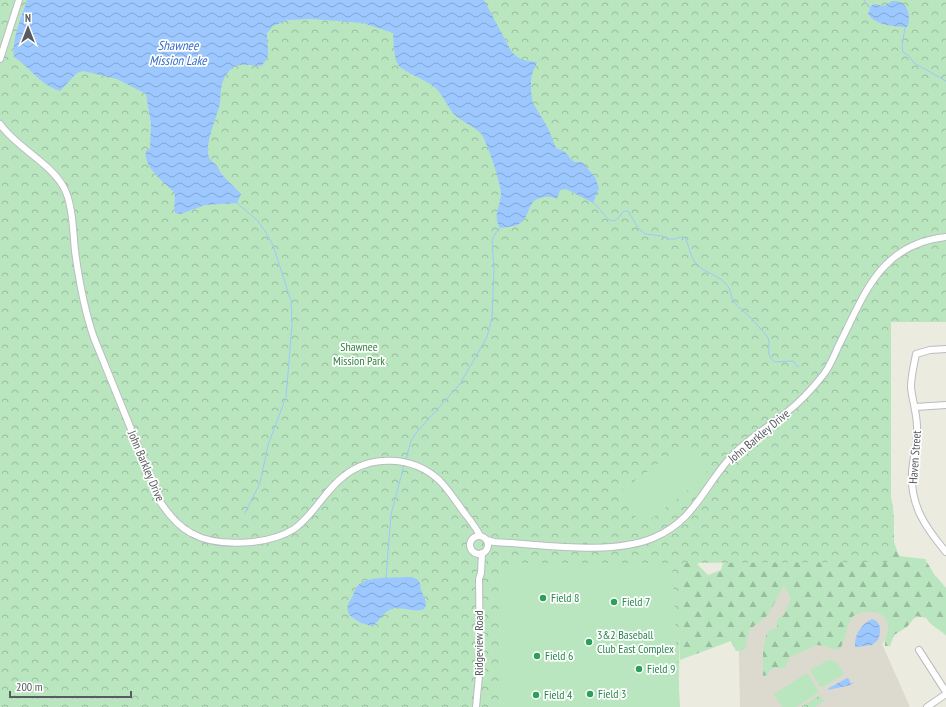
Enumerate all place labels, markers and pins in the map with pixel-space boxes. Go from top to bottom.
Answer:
place label: Field 8 [551,590,579,605]
marker: Field 8 [538,593,548,603]
place label: Field 7 [622,594,650,609]
marker: Field 7 [609,597,619,607]
place label: 3&2 Baseball Club East Complex [597,627,674,656]
marker: 3&2 Baseball Club East Complex [584,637,594,647]
place label: Field 6 [545,648,573,663]
marker: Field 6 [532,651,542,661]
place label: Field 9 [647,661,675,676]
marker: Field 9 [634,664,644,674]
place label: Field 3 [598,686,626,701]
place label: Field 4 [544,687,573,702]
marker: Field 3 [585,689,595,699]
marker: Field 4 [531,690,541,700]

